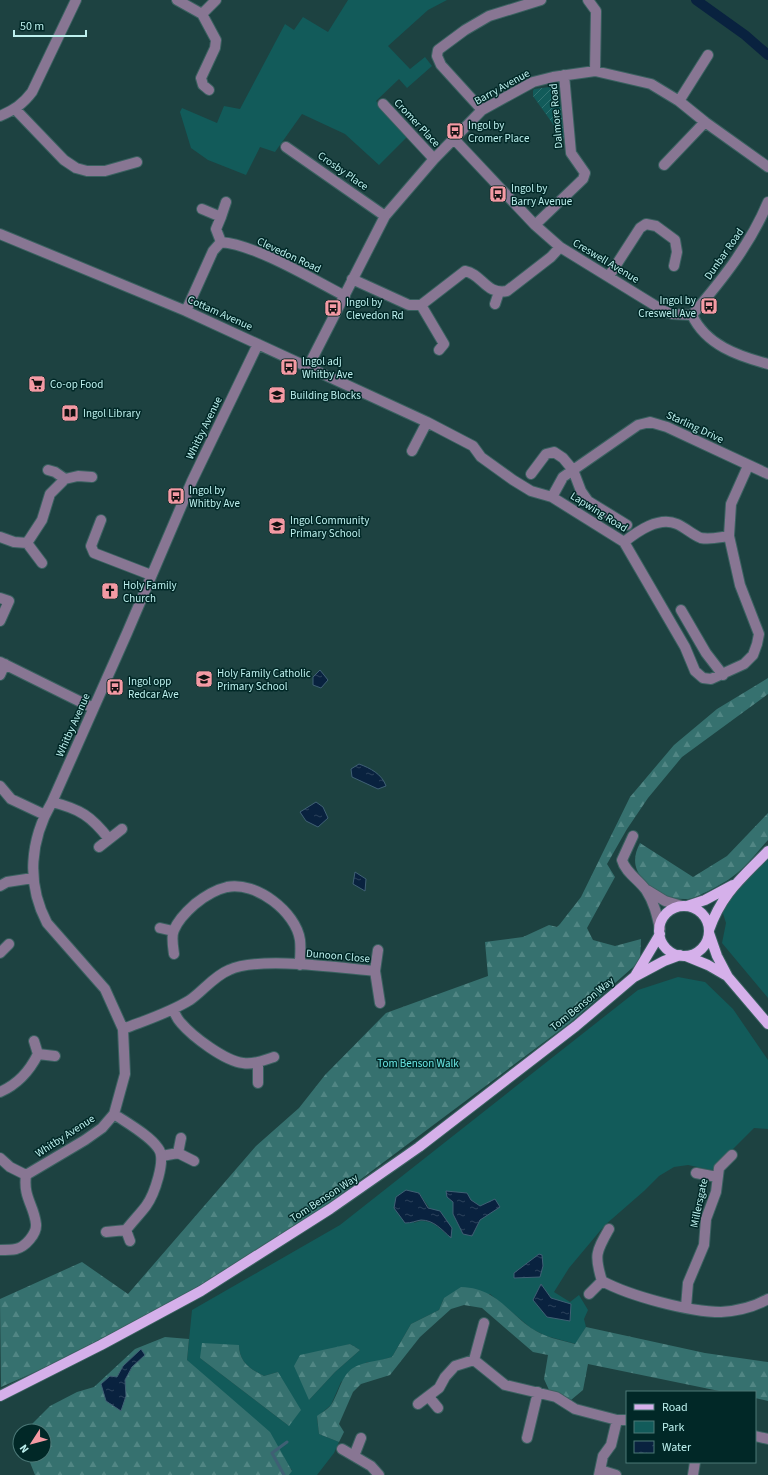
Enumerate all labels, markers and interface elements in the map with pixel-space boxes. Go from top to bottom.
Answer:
scale bar [14,12,86,38]
text: 50 m [20,18,44,35]
street label: Barry Avenue [472,65,533,108]
street label: Dalmore Road [546,83,566,149]
street label: Cromer Place [391,95,444,151]
place label: Ingol by Cromer Place [468,118,530,146]
bus stop icon: Ingol by Cromer Place [445,121,465,141]
street label: Crosby Place [315,148,372,194]
place label: Ingol by Barry Avenue [511,181,573,209]
bus stop icon: Ingol by Barry Avenue [488,184,508,204]
street label: Dunbar Road [701,225,747,283]
street label: Clevedon Road [255,234,323,276]
street label: Creswell Avenue [570,235,643,287]
street label: Cottam Avenue [185,292,255,334]
place label: Ingol by Creswell Ave [638,293,697,321]
place label: Ingol by Clevedon Rd [346,295,404,323]
bus stop icon: Ingol by Creswell Ave [699,296,719,316]
bus stop icon: Ingol by Clevedon Rd [323,298,343,318]
place label: Ingol adj Whitby Ave [302,354,353,382]
bus stop icon: Ingol adj Whitby Ave [279,357,299,377]
supermarket icon: Co-op Food [27,374,47,394]
place label: Co-op Food [50,377,103,392]
school or university icon: Building Blocks [267,385,287,405]
place label: Building Blocks [290,388,361,403]
street label: Whitby Avenue [182,394,226,462]
library icon: Ingol Library [60,403,80,423]
place label: Ingol Library [83,406,141,421]
street label: Starling Drive [664,407,727,447]
place label: Ingol by Whitby Ave [189,483,240,511]
bus stop icon: Ingol by Whitby Ave [166,486,186,506]
street label: Lapwing Road [567,488,631,536]
place label: Ingol Community Primary School [290,513,369,541]
school or university icon: Ingol Community Primary School [267,516,287,536]
place label: Holy Family Church [123,578,177,606]
church icon: Holy Family Church [100,581,120,601]
place label: Holy Family Catholic Primary School [217,666,311,694]
school or university icon: Holy Family Catholic Primary School [194,669,214,689]
place label: Ingol opp Redcar Ave [128,674,179,702]
bus stop icon: Ingol opp Redcar Ave [105,677,125,697]
street label: Whitby Avenue [52,690,94,759]
street label: Dunoon Close [305,946,371,966]
street label: Tom Benson Way [547,974,617,1034]
park label: Tom Benson Walk [377,1056,459,1071]
street label: Whitby Avenue [32,1111,98,1161]
street label: Tom Benson Way [287,1170,361,1226]
street label: Millersgate [686,1176,712,1229]
legend [626,1391,756,1463]
text: Road [662,1399,688,1416]
text: Park [662,1419,684,1436]
north arrow [12,1423,52,1463]
text: Water [662,1439,692,1456]
text: N [16,1441,33,1456]

